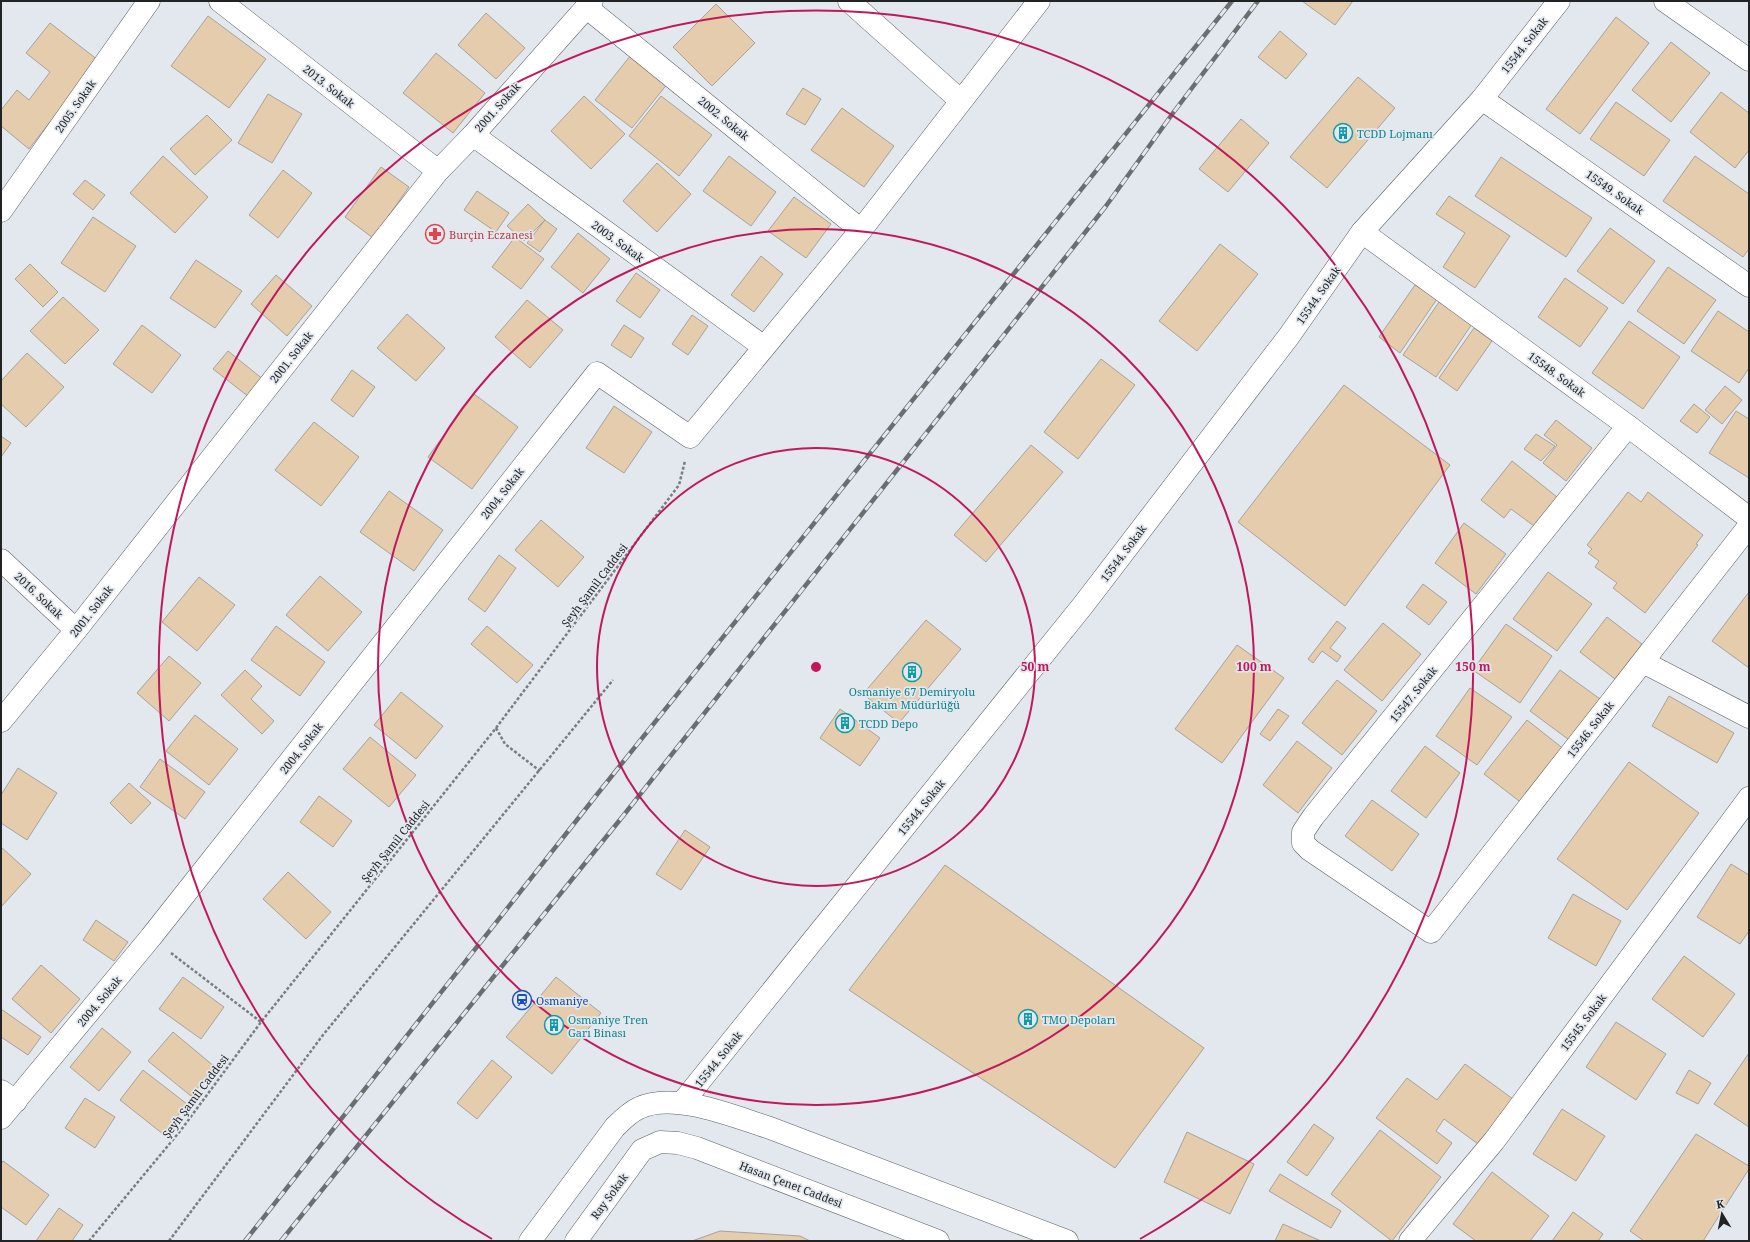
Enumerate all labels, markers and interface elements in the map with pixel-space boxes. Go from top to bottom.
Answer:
street label: 15544. Sokak [1497,13,1551,76]
street label: 2013. Sokak [300,61,358,111]
street label: 2005. Sokak [51,76,99,136]
street label: 2001. Sokak [471,79,524,135]
street label: 2002. Sokak [695,93,753,144]
building icon: TCDD Lojmanı [1332,122,1354,144]
place label: TCDD Lojmanı [1357,126,1433,141]
street label: 15549. Sokak [1583,166,1648,218]
street label: 2003. Sokak [589,217,648,266]
pharmacy icon: Burçin Eczanesi [424,223,446,245]
place label: Burçin Eczanesi [449,227,533,242]
street label: 15544. Sokak [1292,262,1344,327]
street label: 2001. Sokak [266,328,316,386]
street label: 15548. Sokak [1525,348,1589,400]
street label: 2004. Sokak [477,464,527,522]
street label: 15544. Sokak [1097,521,1150,585]
street label: Şeyh Şamil Caddesi [558,540,631,630]
street label: 2016. Sokak [11,569,67,622]
street label: 2001. Sokak [66,582,116,640]
text: 50 m [1021,658,1049,675]
text: 100 m [1236,658,1272,675]
text: 150 m [1455,658,1491,675]
centre of rings [809,660,823,674]
building icon: Osmaniye 67 Demiryolu Bakım Müdürlüğü [901,661,923,683]
street label: 15547. Sokak [1386,663,1441,725]
place label: Osmaniye 67 Demiryolu Bakım Müdürlüğü [849,684,975,712]
street label: 15546. Sokak [1563,697,1617,760]
building icon: TCDD Depo [834,712,856,734]
place label: TCDD Depo [859,716,918,731]
street label: 2004. Sokak [276,719,326,777]
street label: 15544. Sokak [894,776,949,838]
street label: Şeyh Şamil Caddesi [357,797,433,885]
street label: 2004. Sokak [73,972,125,1029]
station icon: Osmaniye [511,989,533,1011]
street label: 15545. Sokak [1557,990,1610,1054]
place label: Osmaniye [536,993,589,1008]
building icon: TMO Depoları [1017,1008,1039,1030]
place label: Osmaniye Tren Garı Binası [568,1012,648,1040]
place label: TMO Depoları [1042,1012,1116,1027]
building icon: Osmaniye Tren Garı Binası [543,1014,565,1036]
street label: 15544. Sokak [691,1028,746,1090]
street label: Şeyh Şamil Caddesi [159,1051,232,1141]
street label: Hasan Çenet Caddesi [737,1157,845,1211]
street label: Ray Sokak [587,1169,631,1222]
north arrow [1702,1194,1742,1234]
text: K [1715,1195,1726,1212]

